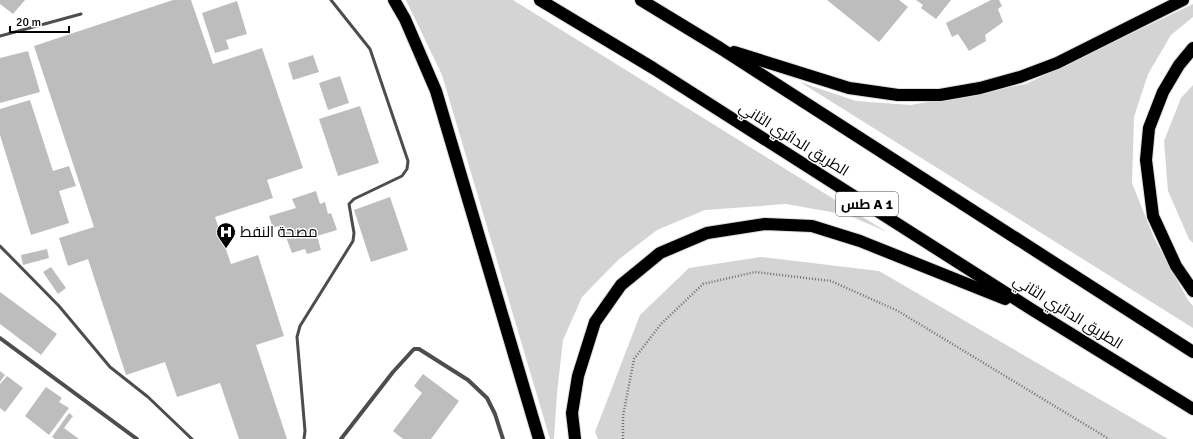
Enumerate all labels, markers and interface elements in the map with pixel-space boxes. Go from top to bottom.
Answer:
scale bar [10,8,69,34]
text: 20 m [16,15,41,30]
street label: الطريق الدائري الثاني [734,98,852,182]
road number: طس A 1 [836,192,898,216]
hospital icon: مصحة النفط [215,221,237,249]
place label: مصحة النفط [240,223,318,241]
street label: الطريق الدائري الثاني [1008,271,1126,355]

